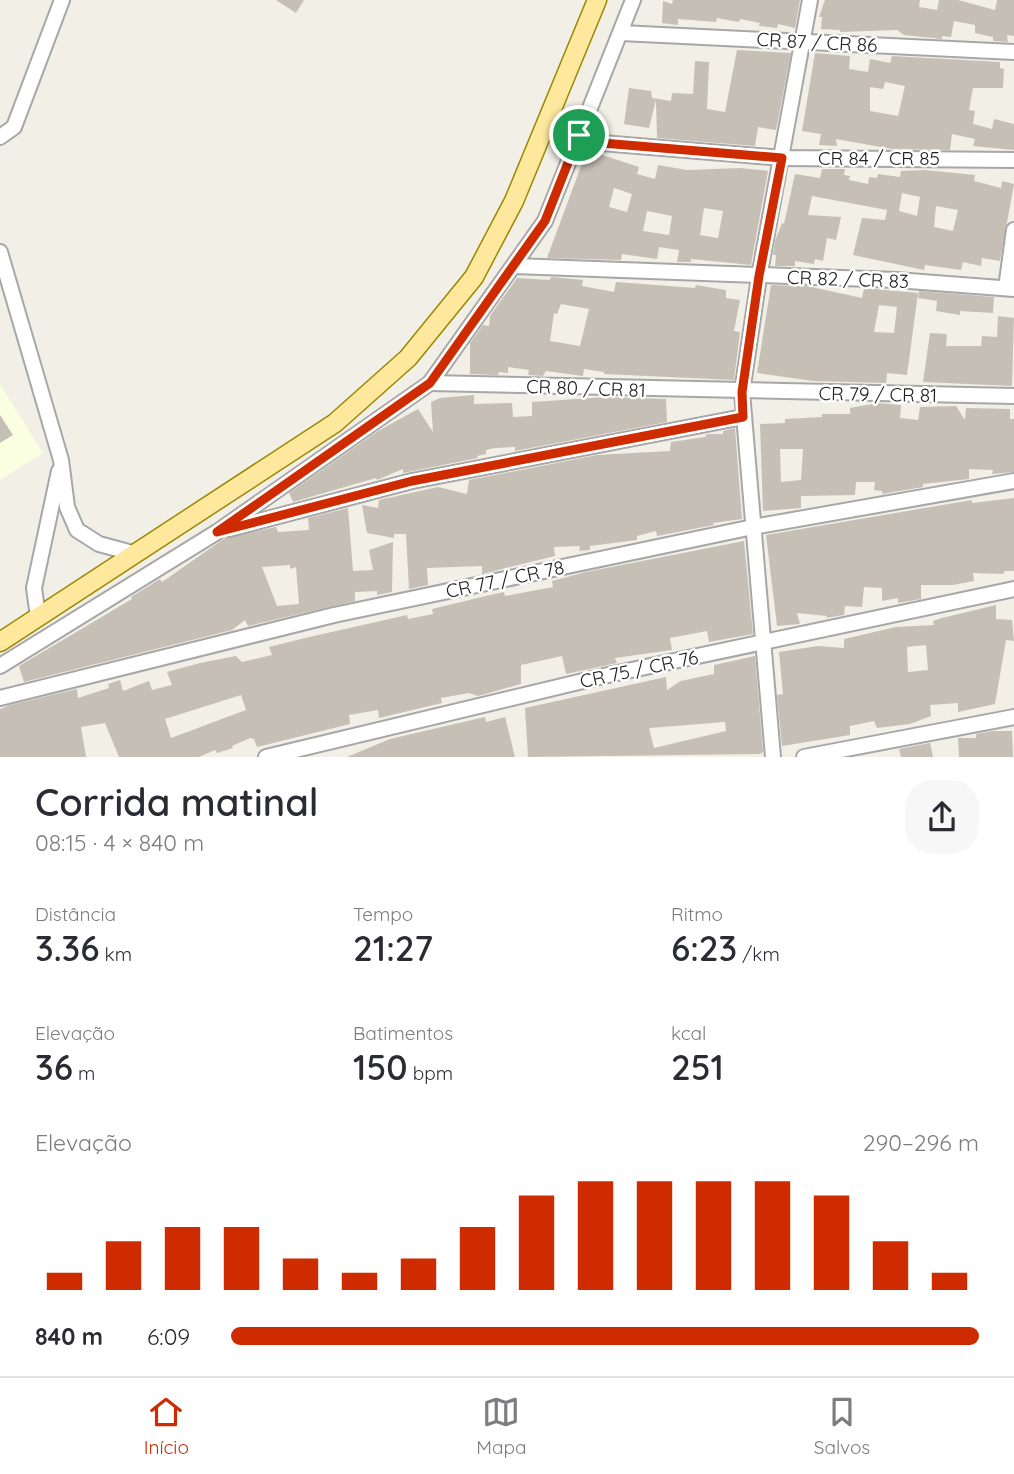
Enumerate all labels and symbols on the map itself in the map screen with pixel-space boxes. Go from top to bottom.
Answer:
street label: CR 87 / CR 86 [756,27,878,57]
pin [549,105,609,165]
street label: CR 84 / CR 85 [818,146,940,170]
street label: CR 82 / CR 83 [787,265,909,293]
street label: CR 80 / CR 81 [526,374,646,402]
street label: CR 79 / CR 81 [819,381,937,407]
street label: CR 77 / CR 78 [444,555,566,603]
street label: CR 75 / CR 76 [578,645,700,693]

